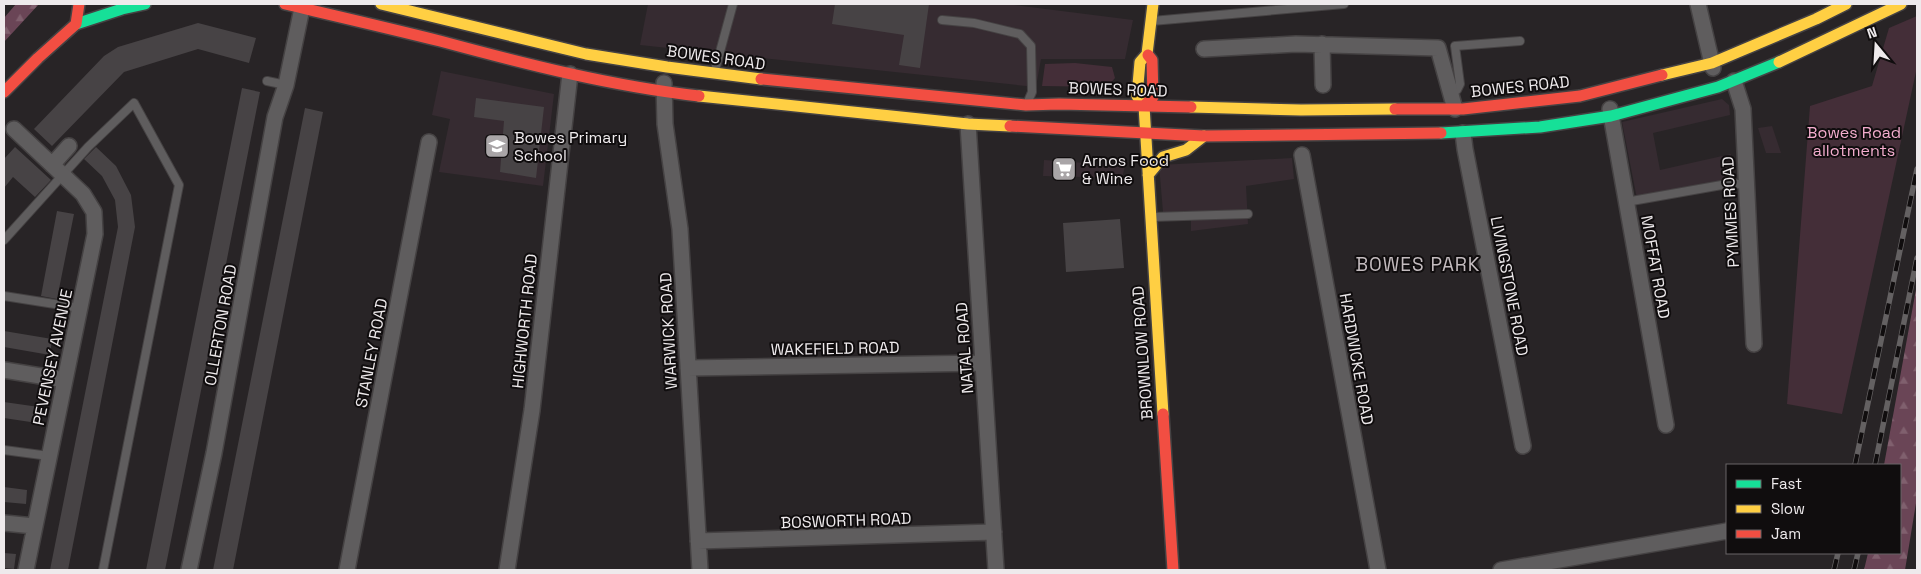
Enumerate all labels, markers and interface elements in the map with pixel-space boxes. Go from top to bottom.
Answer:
north arrow [1851,20,1901,70]
text: N [1865,23,1879,43]
street label: BOWES ROAD [665,40,767,75]
street label: BOWES ROAD [1470,71,1571,102]
street label: BOWES ROAD [1068,77,1168,102]
park label: Bowes Road allotments [1807,122,1901,161]
place label: Bowes Primary School [514,127,627,166]
school or university icon: Bowes Primary School [484,133,510,159]
place label: Arnos Food & Wine [1082,150,1169,189]
supermarket icon: Arnos Food & Wine [1051,156,1077,182]
street label: PYMMES ROAD [1717,156,1744,268]
street label: MOFFAT ROAD [1636,214,1675,320]
street label: LIVINGSTONE ROAD [1486,215,1533,358]
district label: BOWES PARK [1356,252,1480,277]
street label: HIGHWORTH ROAD [507,253,542,389]
street label: OLLERTON ROAD [199,263,241,387]
street label: WARWICK ROAD [655,272,682,390]
street label: BROWNLOW ROAD [1127,285,1158,421]
street label: PEVENSEY AVENUE [28,287,77,427]
street label: HARDWICKE ROAD [1335,291,1378,427]
street label: STANLEY ROAD [351,297,392,410]
street label: NATAL ROAD [951,302,978,394]
street label: WAKEFIELD ROAD [770,337,900,360]
legend [1726,464,1901,554]
text: Fast [1771,474,1802,493]
text: Slow [1771,499,1805,518]
street label: BOSWORTH ROAD [780,508,912,533]
text: Jam [1771,524,1801,543]

